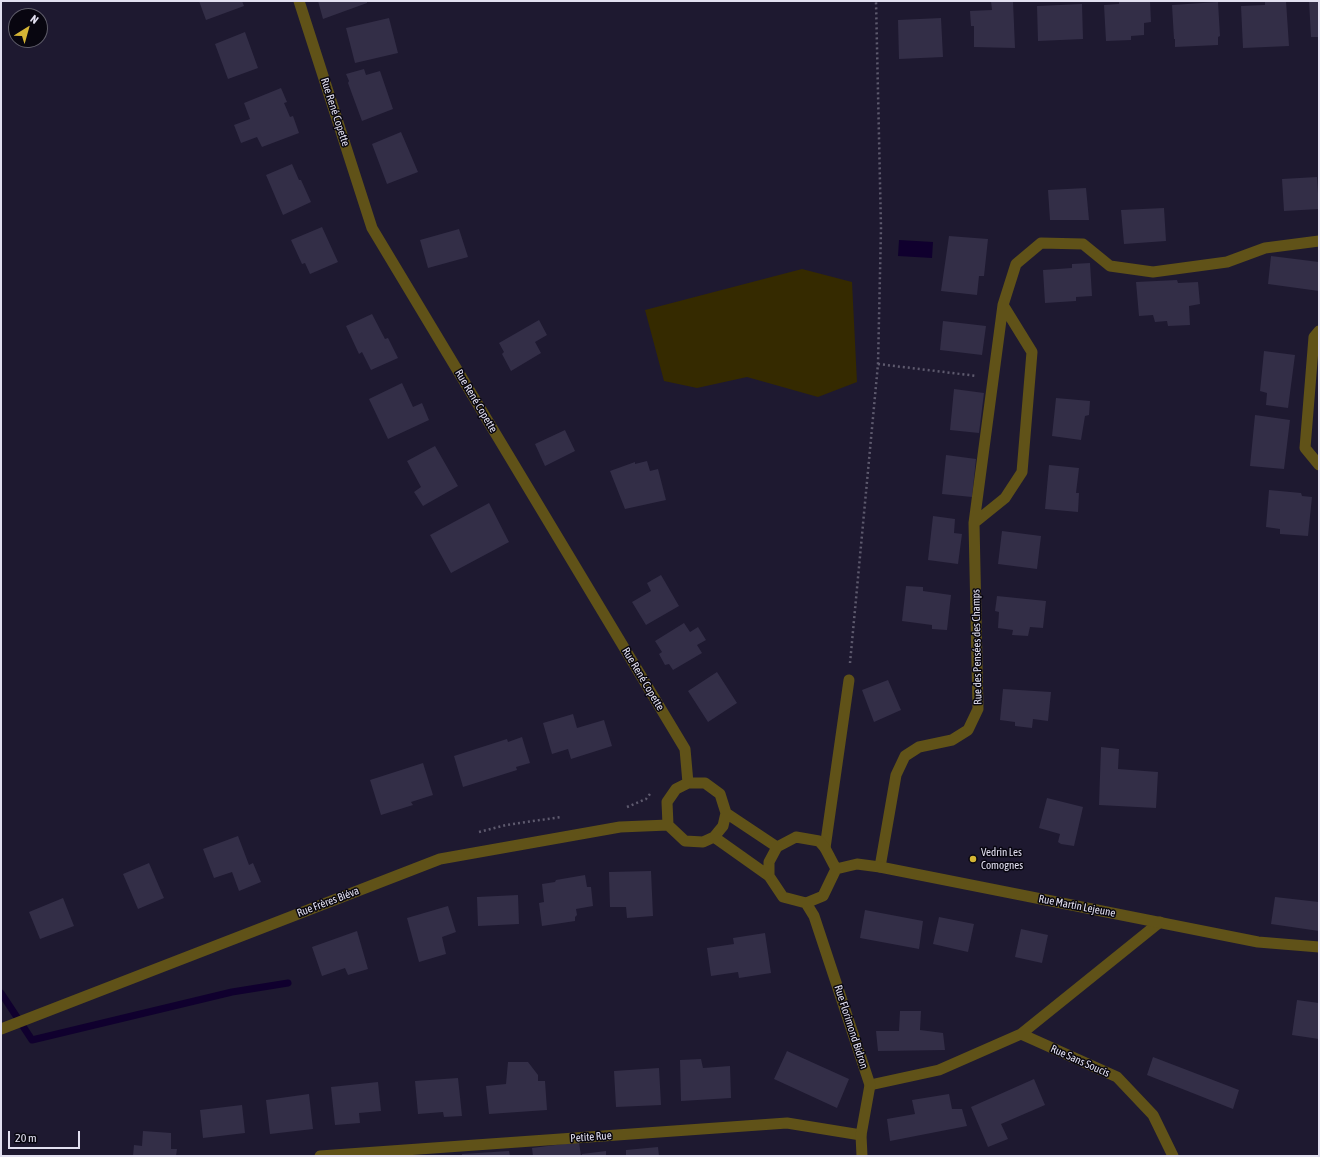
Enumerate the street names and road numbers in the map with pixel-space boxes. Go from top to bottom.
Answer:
street label: Rue René Copette [318,76,352,148]
street label: Rue René Copette [452,367,500,435]
street label: Rue des Pensées des Champs [969,589,985,705]
street label: Rue René Copette [619,645,667,713]
street label: Rue Frères Biéva [295,884,361,920]
street label: Rue Martin Lejeune [1038,892,1116,920]
street label: Rue Florimond Bidron [831,983,871,1071]
street label: Rue Sans Soucis [1048,1042,1112,1080]
street label: Petite Rue [570,1129,612,1145]

